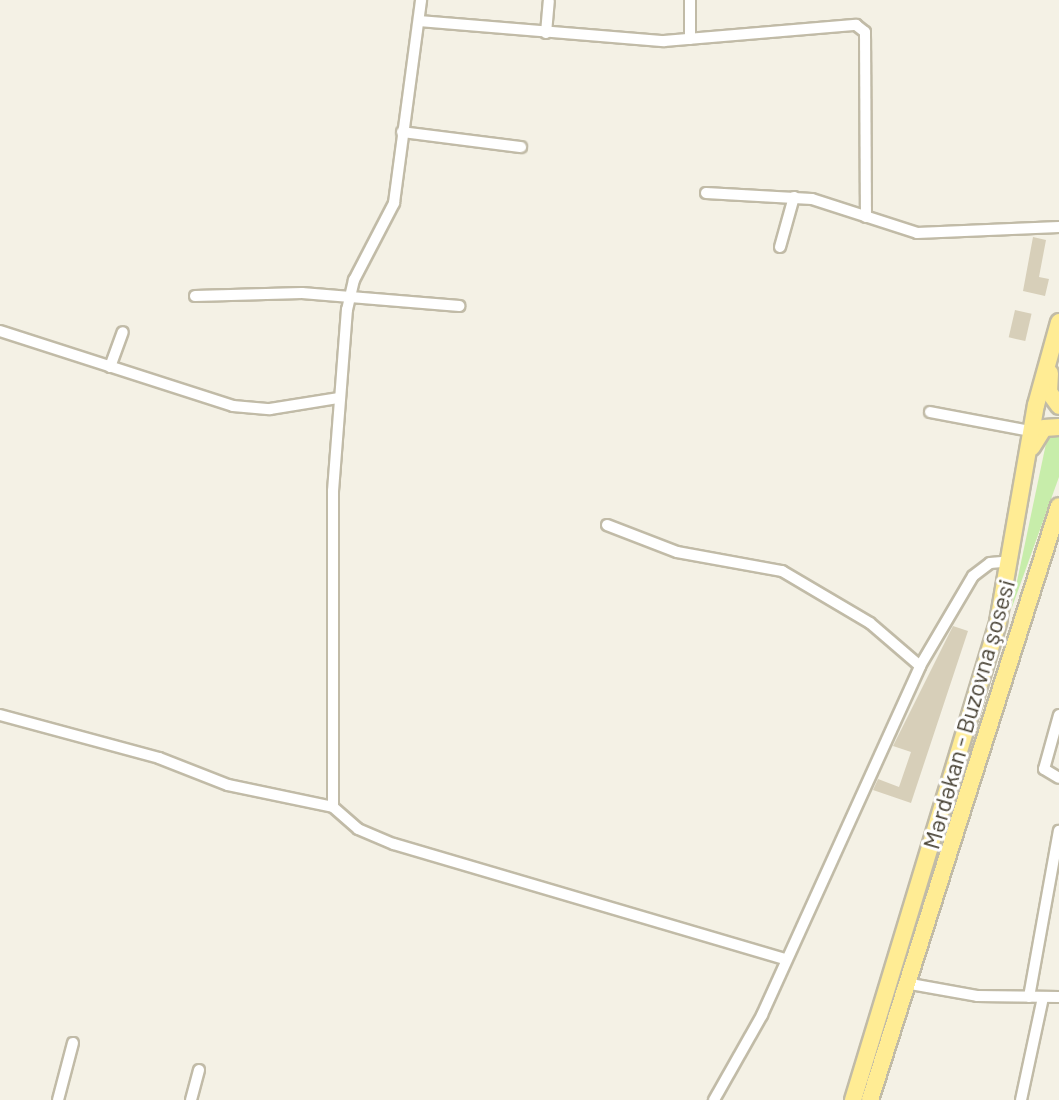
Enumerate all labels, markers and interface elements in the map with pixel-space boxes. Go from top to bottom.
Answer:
street label: Mərdəkan - Buzovna şosesi [916,576,1020,852]

